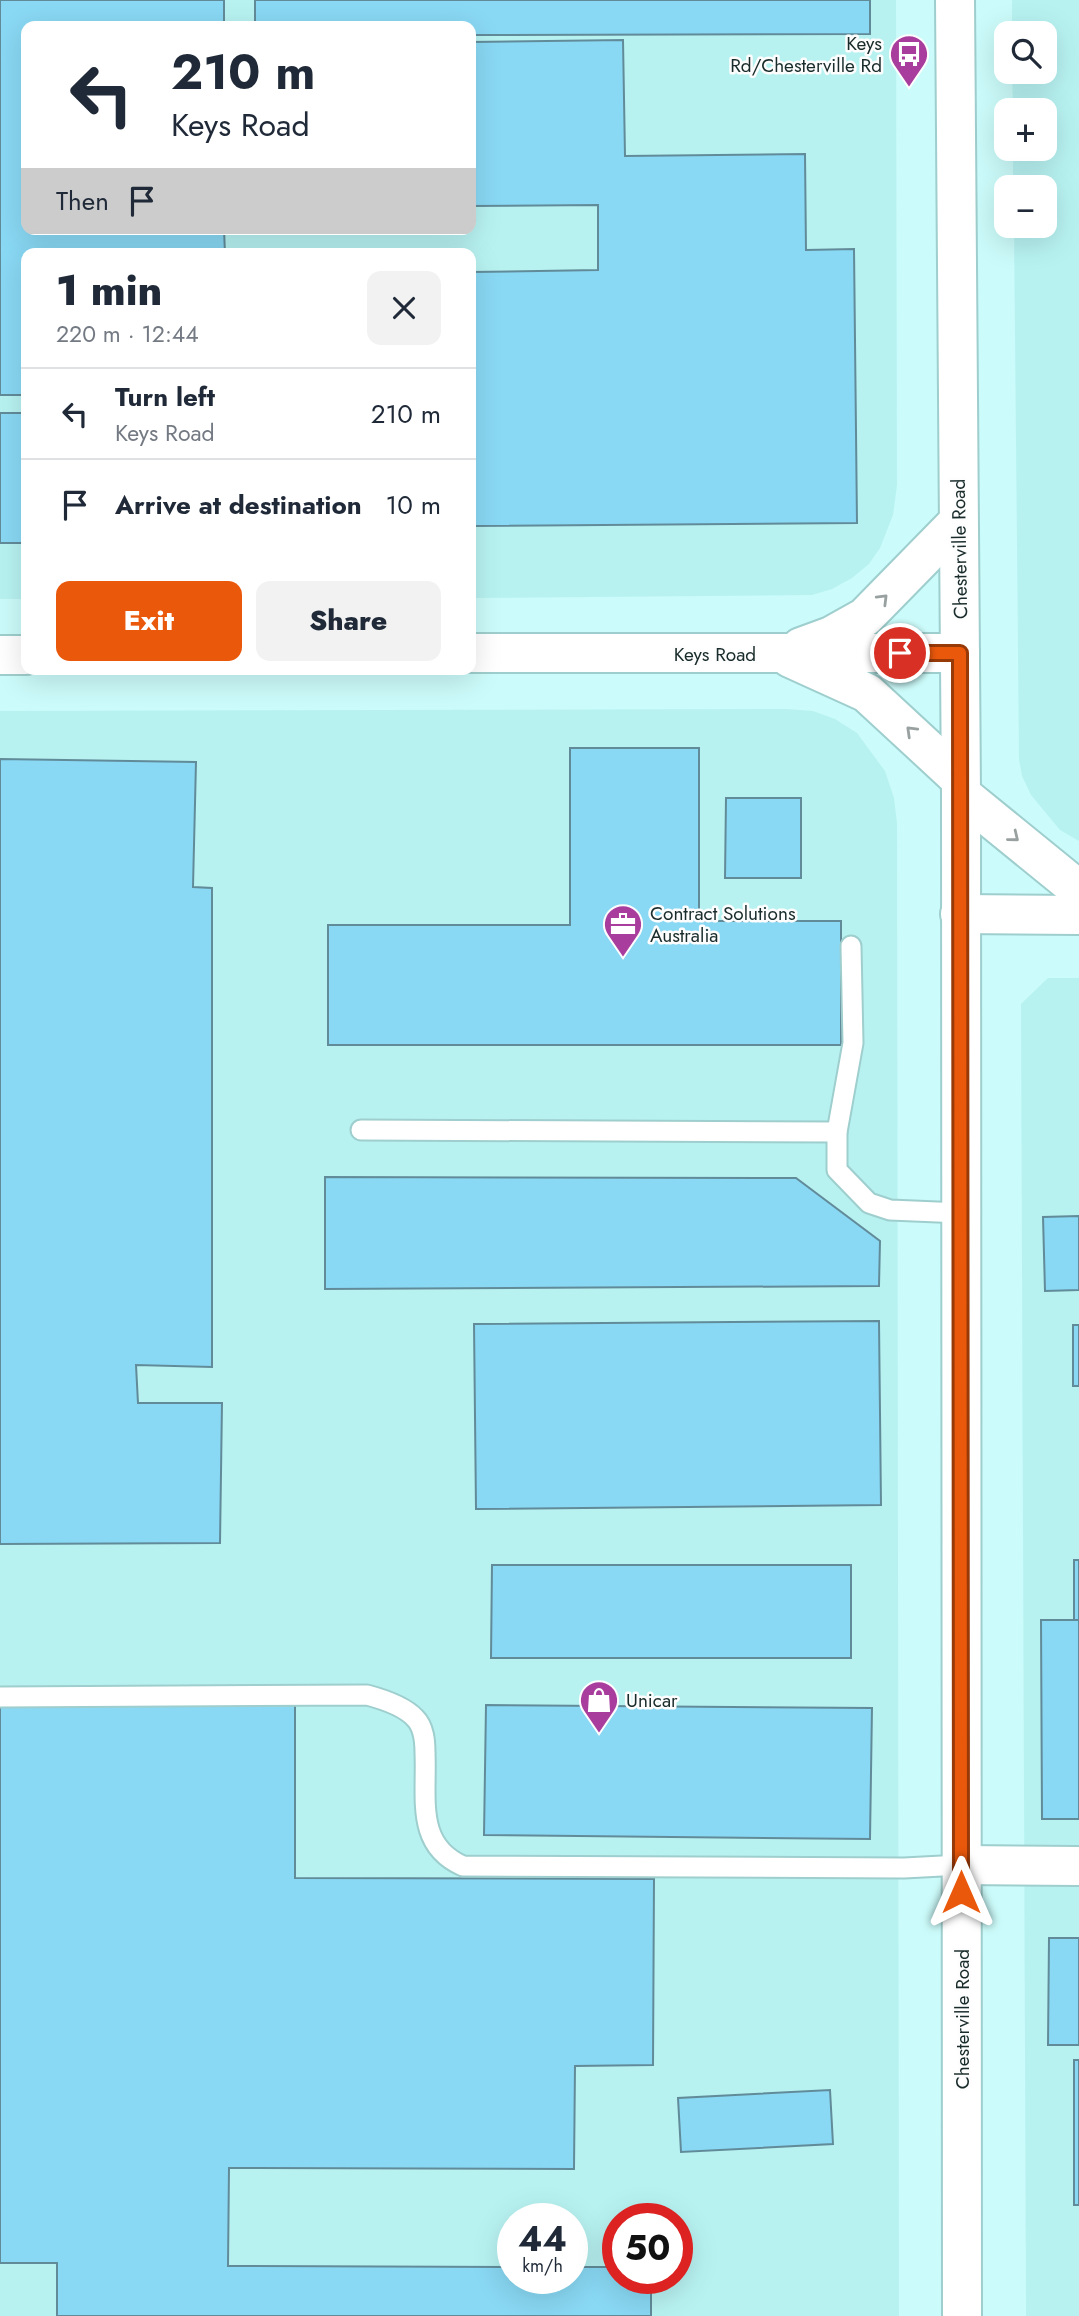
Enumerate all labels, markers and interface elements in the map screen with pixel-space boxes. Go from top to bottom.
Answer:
map controls [994,21,1057,238]
button: search [994,21,1057,84]
place label: Keys Rd/Chesterville Rd [730,30,882,79]
bus stop icon: Keys Rd/Chesterville Rd [888,33,930,88]
text: 210 m [171,37,315,107]
icon: left [56,49,147,140]
button: + [994,98,1057,161]
text: Keys Road [171,102,310,148]
button: − [994,175,1057,238]
text: Then [56,182,109,220]
icon: arrive [123,182,161,220]
text: 1 min [56,260,162,321]
button: close [367,271,441,345]
text: 220 m · 12:44 [56,317,199,351]
text: Turn left [115,378,215,416]
icon: left [56,395,94,433]
text: 210 m [371,395,441,433]
text: Keys Road [115,416,215,450]
street label: Chesterville Road [945,479,974,619]
icon: arrive [56,486,94,524]
text: Arrive at destination [115,486,362,524]
text: 10 m [386,486,441,524]
button: Exit [56,581,242,661]
button: Share [256,581,441,661]
one-way arrow [875,594,888,607]
pin [870,623,930,683]
icon: arrive [881,634,919,672]
street label: Keys Road [674,641,756,668]
one-way arrow [906,727,919,740]
one-way arrow [1006,829,1019,841]
place label: Contract Solutions Australia [650,900,796,949]
office icon: Contract Solutions Australia [602,903,644,958]
shop icon: Unicar [578,1679,620,1734]
place label: Unicar [626,1687,678,1714]
position arrow [924,1855,998,1929]
street label: Chesterville Road [949,1949,976,2089]
speed limit sign: 50 [602,2203,693,2294]
text: 44 [518,2214,567,2264]
text: km/h [522,2253,563,2279]

